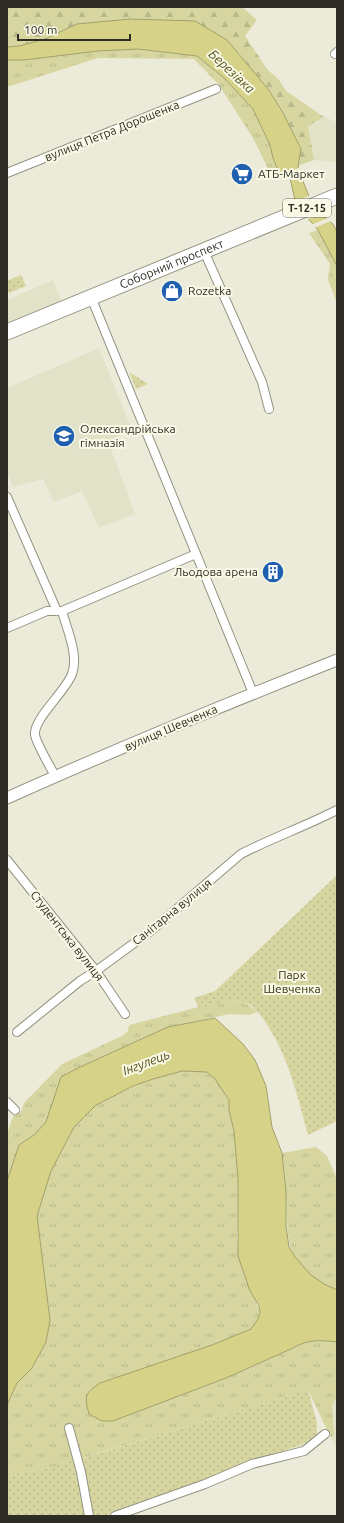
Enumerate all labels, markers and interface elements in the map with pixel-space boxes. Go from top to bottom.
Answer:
scale bar [18,16,130,42]
text: 100 m [24,23,57,36]
water label: Березівка [206,46,258,96]
street label: вулиця Петра Дорошенка [43,98,181,163]
supermarket icon: АТБ-Маркет [229,161,255,187]
place label: АТБ-Маркет [258,167,325,180]
road number: Т-12-15 [283,199,331,217]
street label: Соборний проспект [118,236,226,291]
shop icon: Rozetka [159,278,185,304]
place label: Rozetka [188,284,231,297]
place label: Олександрійська гімназія [80,422,176,449]
school or university icon: Олександрійська гімназія [51,423,77,449]
building icon: Льодова арена [260,559,286,585]
place label: Льодова арена [174,565,258,578]
street label: вулиця Шевченка [122,702,219,753]
street label: Санітарна вулиця [130,876,214,947]
street label: Студентська вулиця [28,888,107,983]
park label: Парк Шевченка [263,968,321,995]
water label: Інгулець [120,1047,172,1077]

